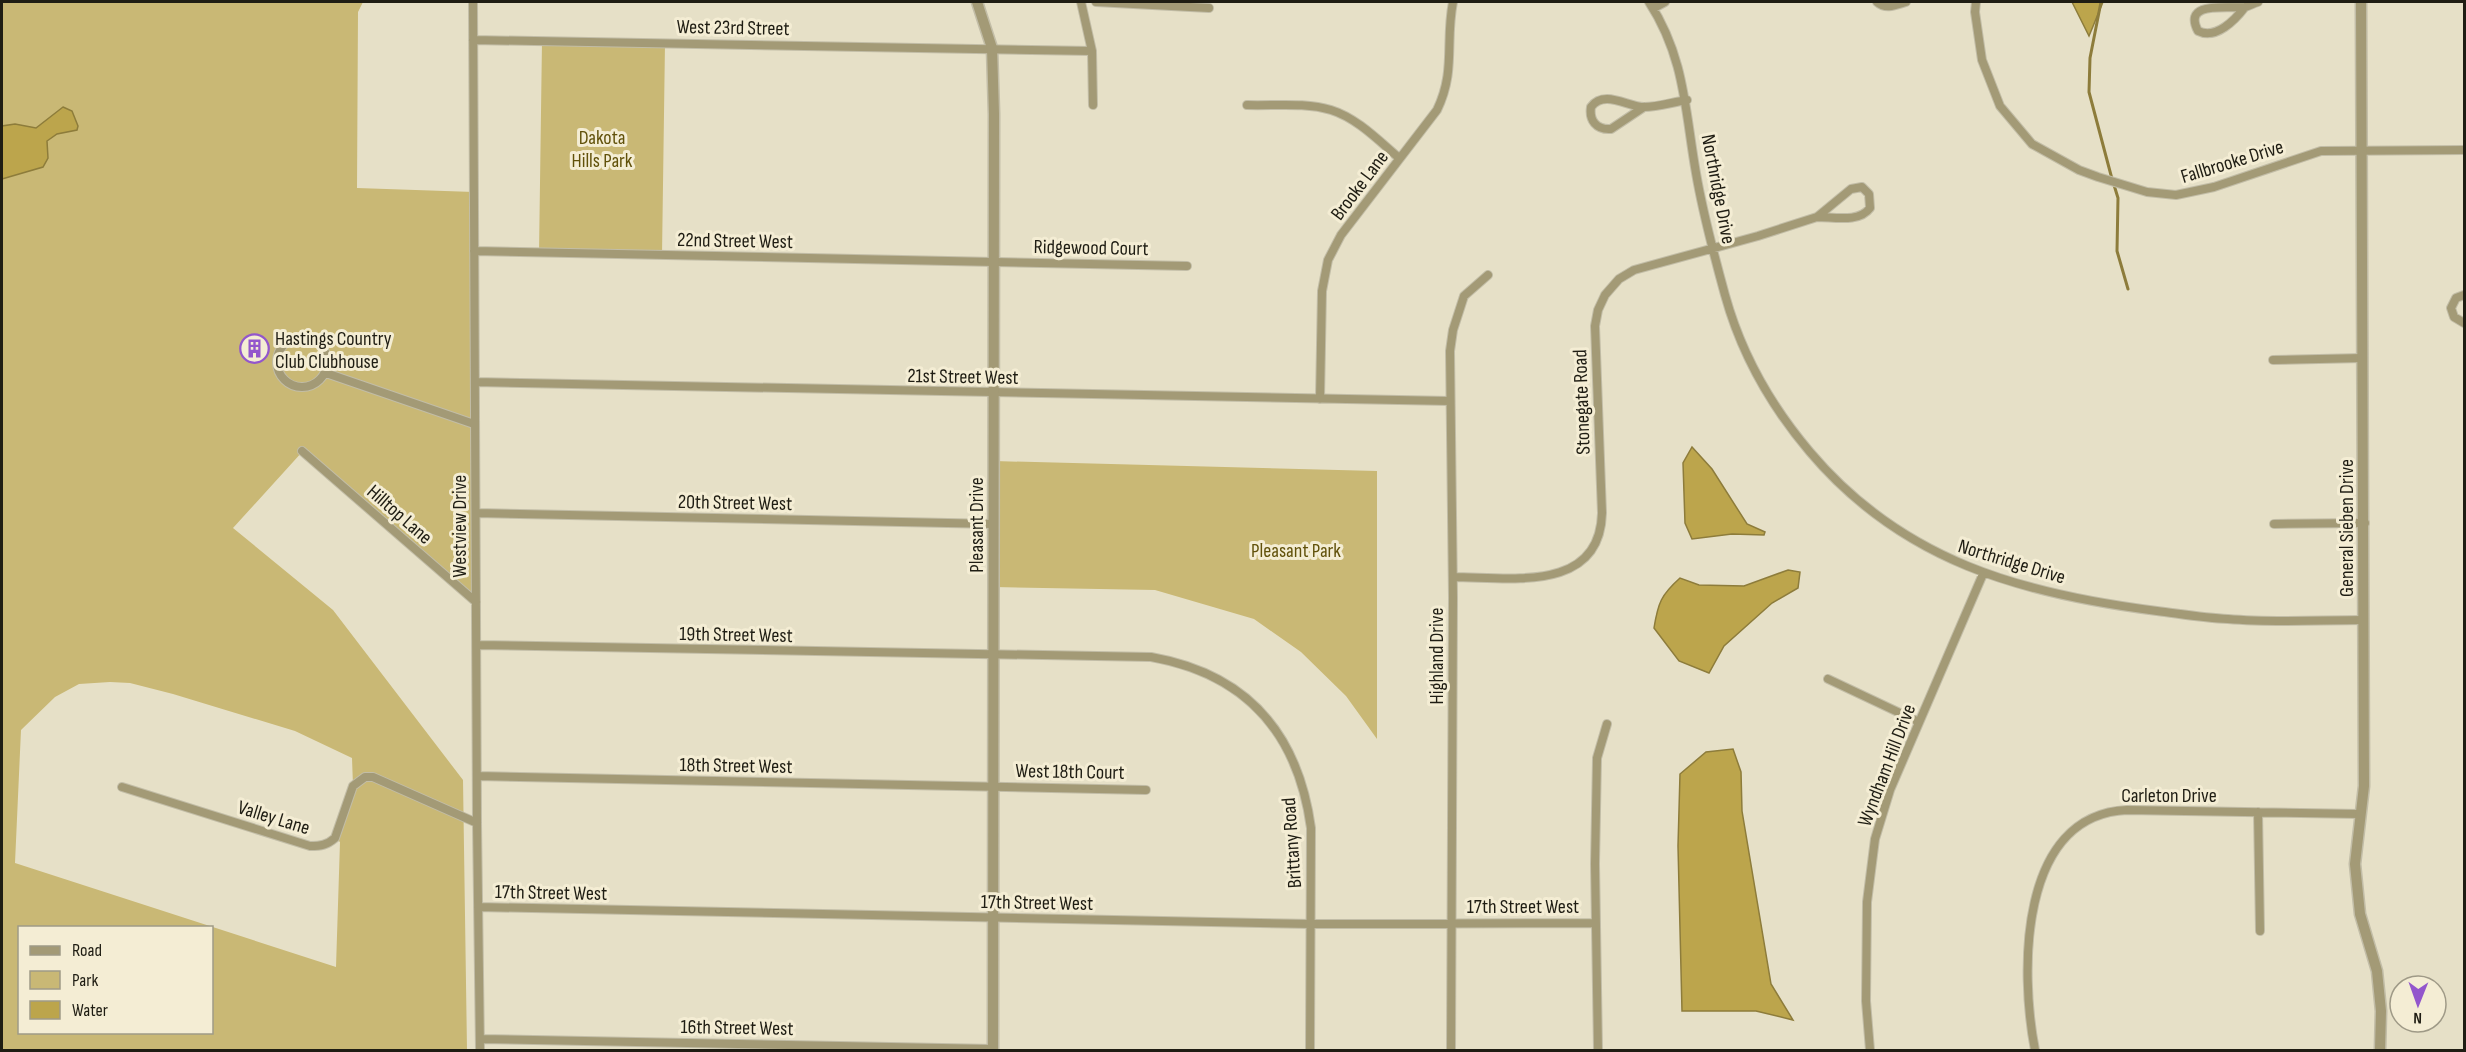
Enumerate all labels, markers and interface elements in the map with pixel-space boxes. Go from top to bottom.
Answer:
street label: West 23rd Street [676,15,790,41]
park label: Dakota Hills Park [572,126,633,173]
street label: Northridge Drive [1696,132,1740,246]
street label: Fallbrooke Drive [2178,135,2287,189]
street label: Brooke Lane [1326,146,1394,225]
street label: 22nd Street West [677,228,793,254]
street label: Ridgewood Court [1033,235,1149,261]
place label: Hastings Country Club Clubhouse [275,327,392,374]
building icon: Hastings Country Club Clubhouse [238,333,270,365]
street label: Stonegate Road [1568,349,1596,455]
street label: 21st Street West [907,364,1019,390]
street label: General Sieben Drive [2335,459,2359,597]
street label: Westview Drive [448,475,472,577]
street label: Pleasant Drive [965,477,989,573]
street label: Hilltop Lane [362,480,437,550]
street label: 20th Street West [678,490,792,516]
street label: Northridge Drive [1955,534,2068,590]
park label: Pleasant Park [1251,539,1341,563]
street label: Highland Drive [1425,608,1449,704]
street label: 19th Street West [679,622,793,648]
street label: Wyndham Hill Drive [1853,701,1921,830]
street label: 18th Street West [679,753,793,779]
street label: West 18th Court [1015,759,1125,785]
street label: Carleton Drive [2121,784,2217,808]
street label: Valley Lane [235,796,313,840]
street label: Brittany Road [1277,797,1307,889]
street label: 17th Street West [495,880,607,906]
street label: 17th Street West [981,890,1093,916]
street label: 17th Street West [1467,895,1579,919]
legend [18,926,213,1034]
text: Road [72,940,102,961]
text: Park [72,970,98,991]
north arrow [2388,974,2448,1034]
text: Water [72,1000,108,1021]
text: N [2413,1008,2422,1027]
street label: 16th Street West [680,1015,794,1041]

